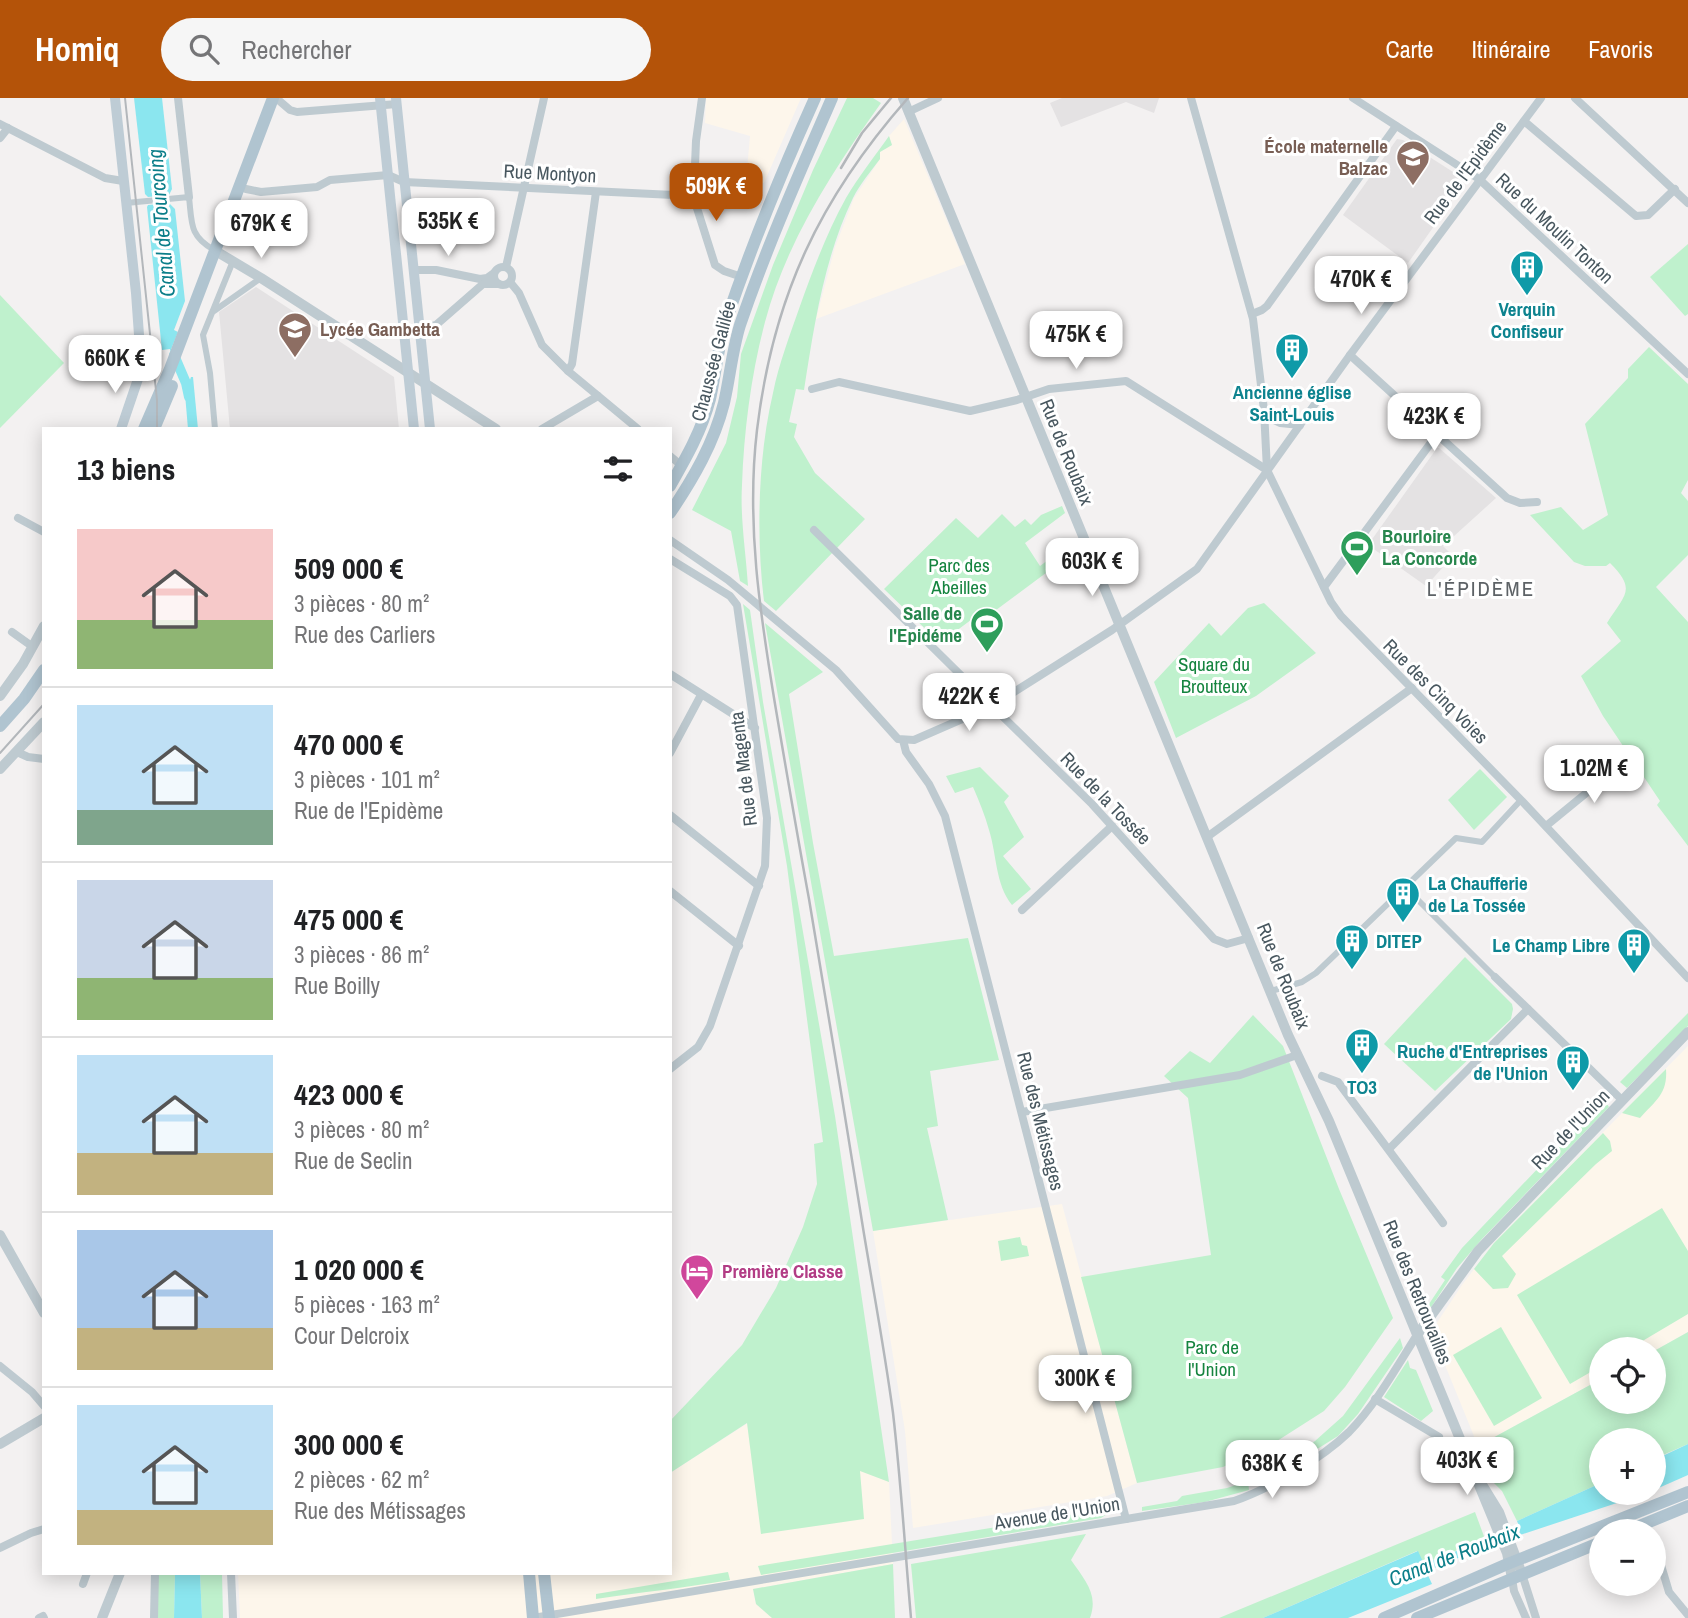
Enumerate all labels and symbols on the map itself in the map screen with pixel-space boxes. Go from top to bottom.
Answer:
street label: Rue de l'Epidème [1417,115,1513,229]
place label: École maternelle Balzac [1264,133,1388,181]
school or university icon: École maternelle Balzac [1394,138,1432,187]
water label: Canal de Tourcoing [140,147,182,298]
street label: Rue Montyon [503,158,597,188]
pin: 509K € [659,164,773,223]
street label: Rue du Moulin Tonton [1490,167,1620,289]
pin: 535K € [391,198,505,258]
pin: 679K € [204,200,318,260]
building icon: Verquin Confiseur [1508,248,1546,297]
pin: 470K € [1304,256,1418,316]
place label: Verquin Confiseur [1491,296,1563,344]
street label: Chaussée Galilée [684,298,742,424]
school or university icon: Lycée Gambetta [276,310,314,359]
pin: 475K € [1019,312,1133,371]
place label: Lycée Gambetta [320,316,440,342]
building icon: Ancienne église Saint-Louis [1273,331,1311,380]
pin: 660K € [58,336,172,395]
place label: Ancienne église Saint-Louis [1233,379,1352,427]
pin: 423K € [1377,394,1491,453]
street label: Rue de Roubaix [1034,395,1100,509]
place label: Bourloire La Concorde [1382,523,1478,571]
sports icon: Bourloire La Concorde [1338,528,1376,577]
pin: 603K € [1035,538,1149,598]
park label: Parc des Abeilles [928,552,990,600]
district label: L'ÉPIDÈME [1427,574,1535,603]
place label: Salle de l'Epidéme [889,600,962,648]
sports icon: Salle de l'Epidéme [968,605,1006,654]
street label: Rue des Cinq Voies [1378,633,1494,749]
park label: Square du Broutteux [1178,651,1250,699]
pin: 422K € [912,674,1026,733]
street label: Rue de Magenta [723,710,763,828]
street label: Rue de la Tossée [1055,746,1157,850]
pin: 1.02M € [1529,746,1659,805]
place label: La Chaufferie de La Tossée [1428,870,1528,918]
building icon: La Chaufferie de La Tossée [1384,875,1422,924]
street label: Rue de Roubaix [1251,919,1317,1033]
building icon: DITEP [1333,922,1371,971]
building icon: Le Champ Libre [1615,926,1653,975]
place label: DITEP [1376,928,1422,954]
place label: Le Champ Libre [1492,932,1610,958]
building icon: TO3 [1343,1026,1381,1075]
place label: Ruche d'Entreprises de l'Union [1397,1038,1548,1086]
building icon: Ruche d'Entreprises de l'Union [1554,1043,1592,1092]
street label: Rue des Métissages [1011,1049,1071,1193]
place label: TO3 [1347,1074,1377,1100]
street label: Rue de l'Union [1525,1083,1615,1175]
street label: Rue des Retrouvailles [1377,1216,1459,1368]
hotel icon: Première Classe [678,1252,716,1301]
place label: Première Classe [722,1258,844,1284]
park label: Parc de l'Union [1185,1334,1239,1382]
pin: 300K € [1028,1356,1142,1415]
pin: 403K € [1410,1438,1524,1497]
pin: 638K € [1215,1440,1329,1500]
street label: Avenue de l'Union [991,1490,1122,1536]
water label: Canal de Roubaix [1384,1516,1525,1593]

